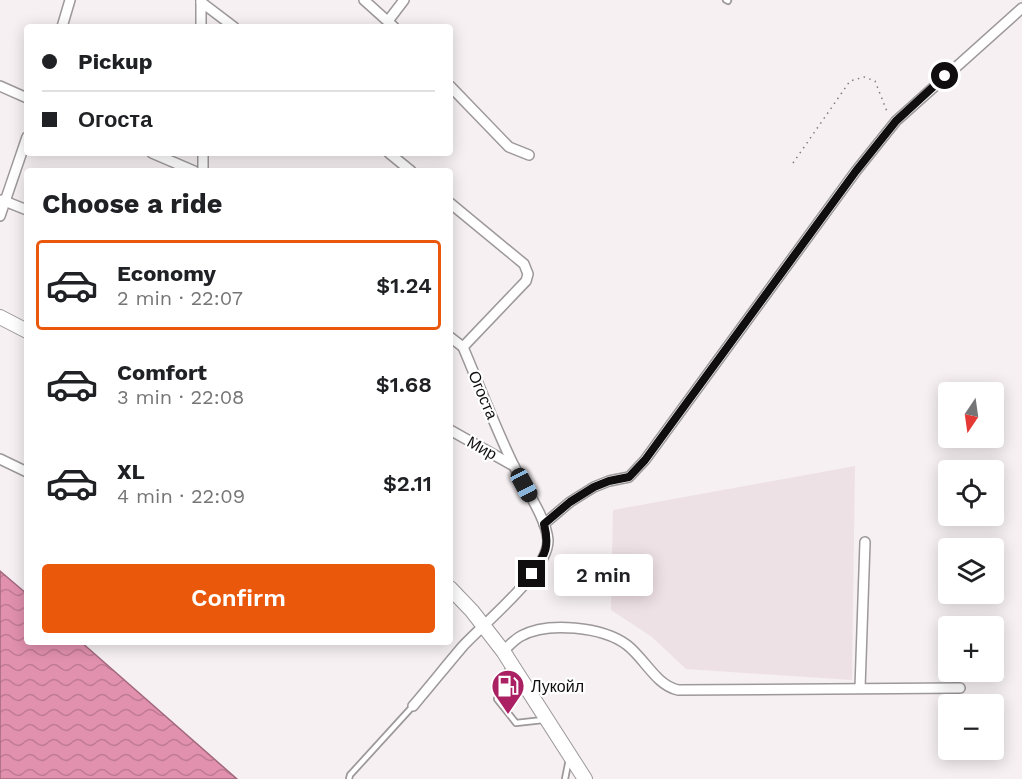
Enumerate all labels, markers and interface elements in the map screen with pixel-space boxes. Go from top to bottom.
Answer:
text: Pickup [78,49,153,74]
route start [931,62,958,89]
text: Огоста [78,107,152,132]
text: Choose a ride [42,188,222,220]
icon: car [45,258,99,312]
text: Economy [117,261,216,286]
text: $1.24 [376,273,432,298]
text: 2 min · 22:07 [117,286,243,310]
icon: car [45,357,99,411]
text: Comfort [117,360,207,385]
street label: Огоста [464,368,502,422]
text: $1.68 [376,372,432,397]
north arrow [938,382,1004,448]
map controls [938,382,1004,760]
text: 3 min · 22:08 [117,385,244,409]
street label: Мир [464,432,500,464]
icon: car [45,456,99,510]
text: XL [117,459,145,484]
button: locate [938,460,1004,526]
car [508,465,540,505]
text: $2.11 [383,471,432,496]
text: 4 min · 22:09 [117,484,245,508]
button: layers [938,538,1004,604]
callout: 2 min [553,553,652,595]
route end [518,560,545,587]
text: 2 min [576,563,631,587]
button: Confirm [42,564,435,633]
button: + [938,616,1004,682]
fuel station icon: Лукойл [490,668,526,715]
place label: Лукойл [531,677,584,696]
button: − [938,694,1004,760]

